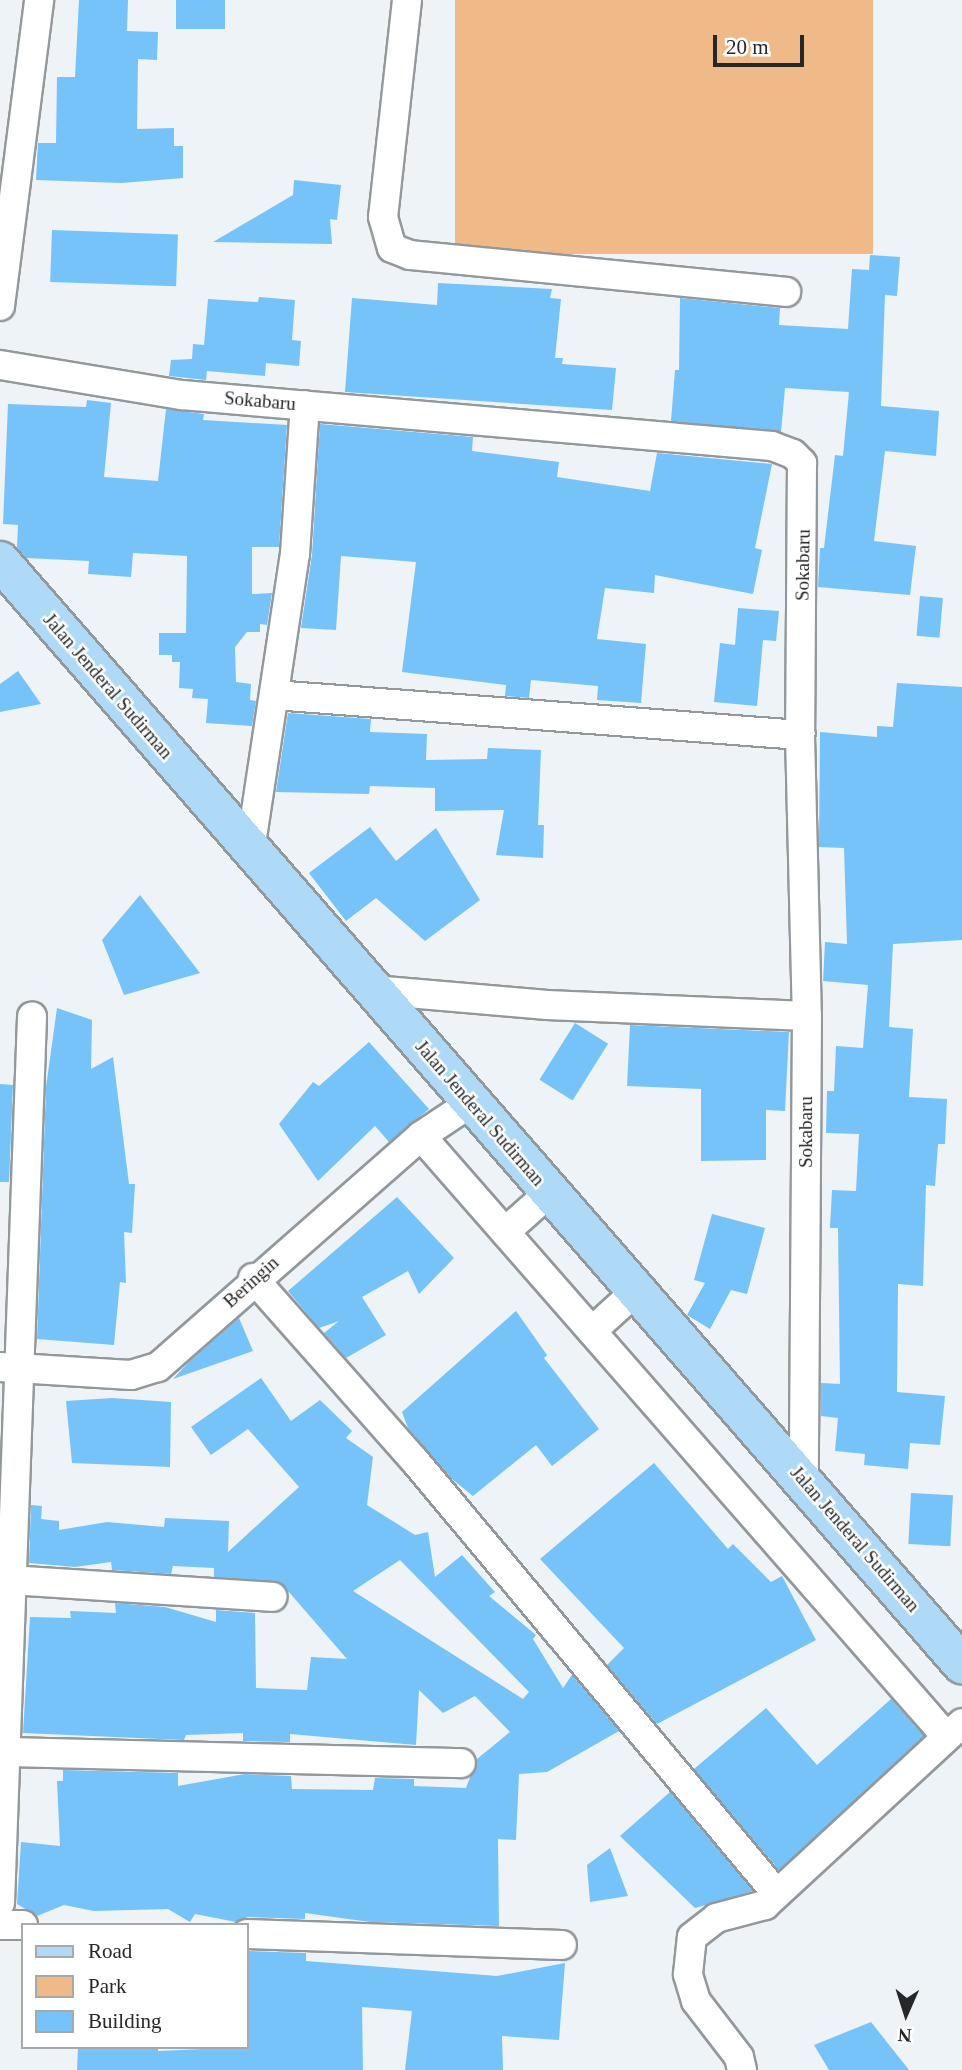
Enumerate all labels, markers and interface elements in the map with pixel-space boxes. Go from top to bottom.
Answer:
scale bar [717,21,808,65]
text: 20 m [726,35,769,59]
street label: Sokabaru [223,387,297,415]
street label: Sokabaru [791,529,815,601]
street label: Jalan Jenderal Sudirman [38,608,178,764]
street label: Jalan Jenderal Sudirman [410,1035,550,1191]
street label: Sokabaru [795,1096,817,1168]
street label: Beringin [219,1251,283,1313]
street label: Jalan Jenderal Sudirman [785,1461,925,1617]
legend [21,1923,248,2049]
text: Road [88,1939,132,1963]
text: Park [88,1974,127,1998]
north arrow [871,1979,941,2049]
text: Building [88,2009,162,2033]
text: N [897,2025,912,2046]

